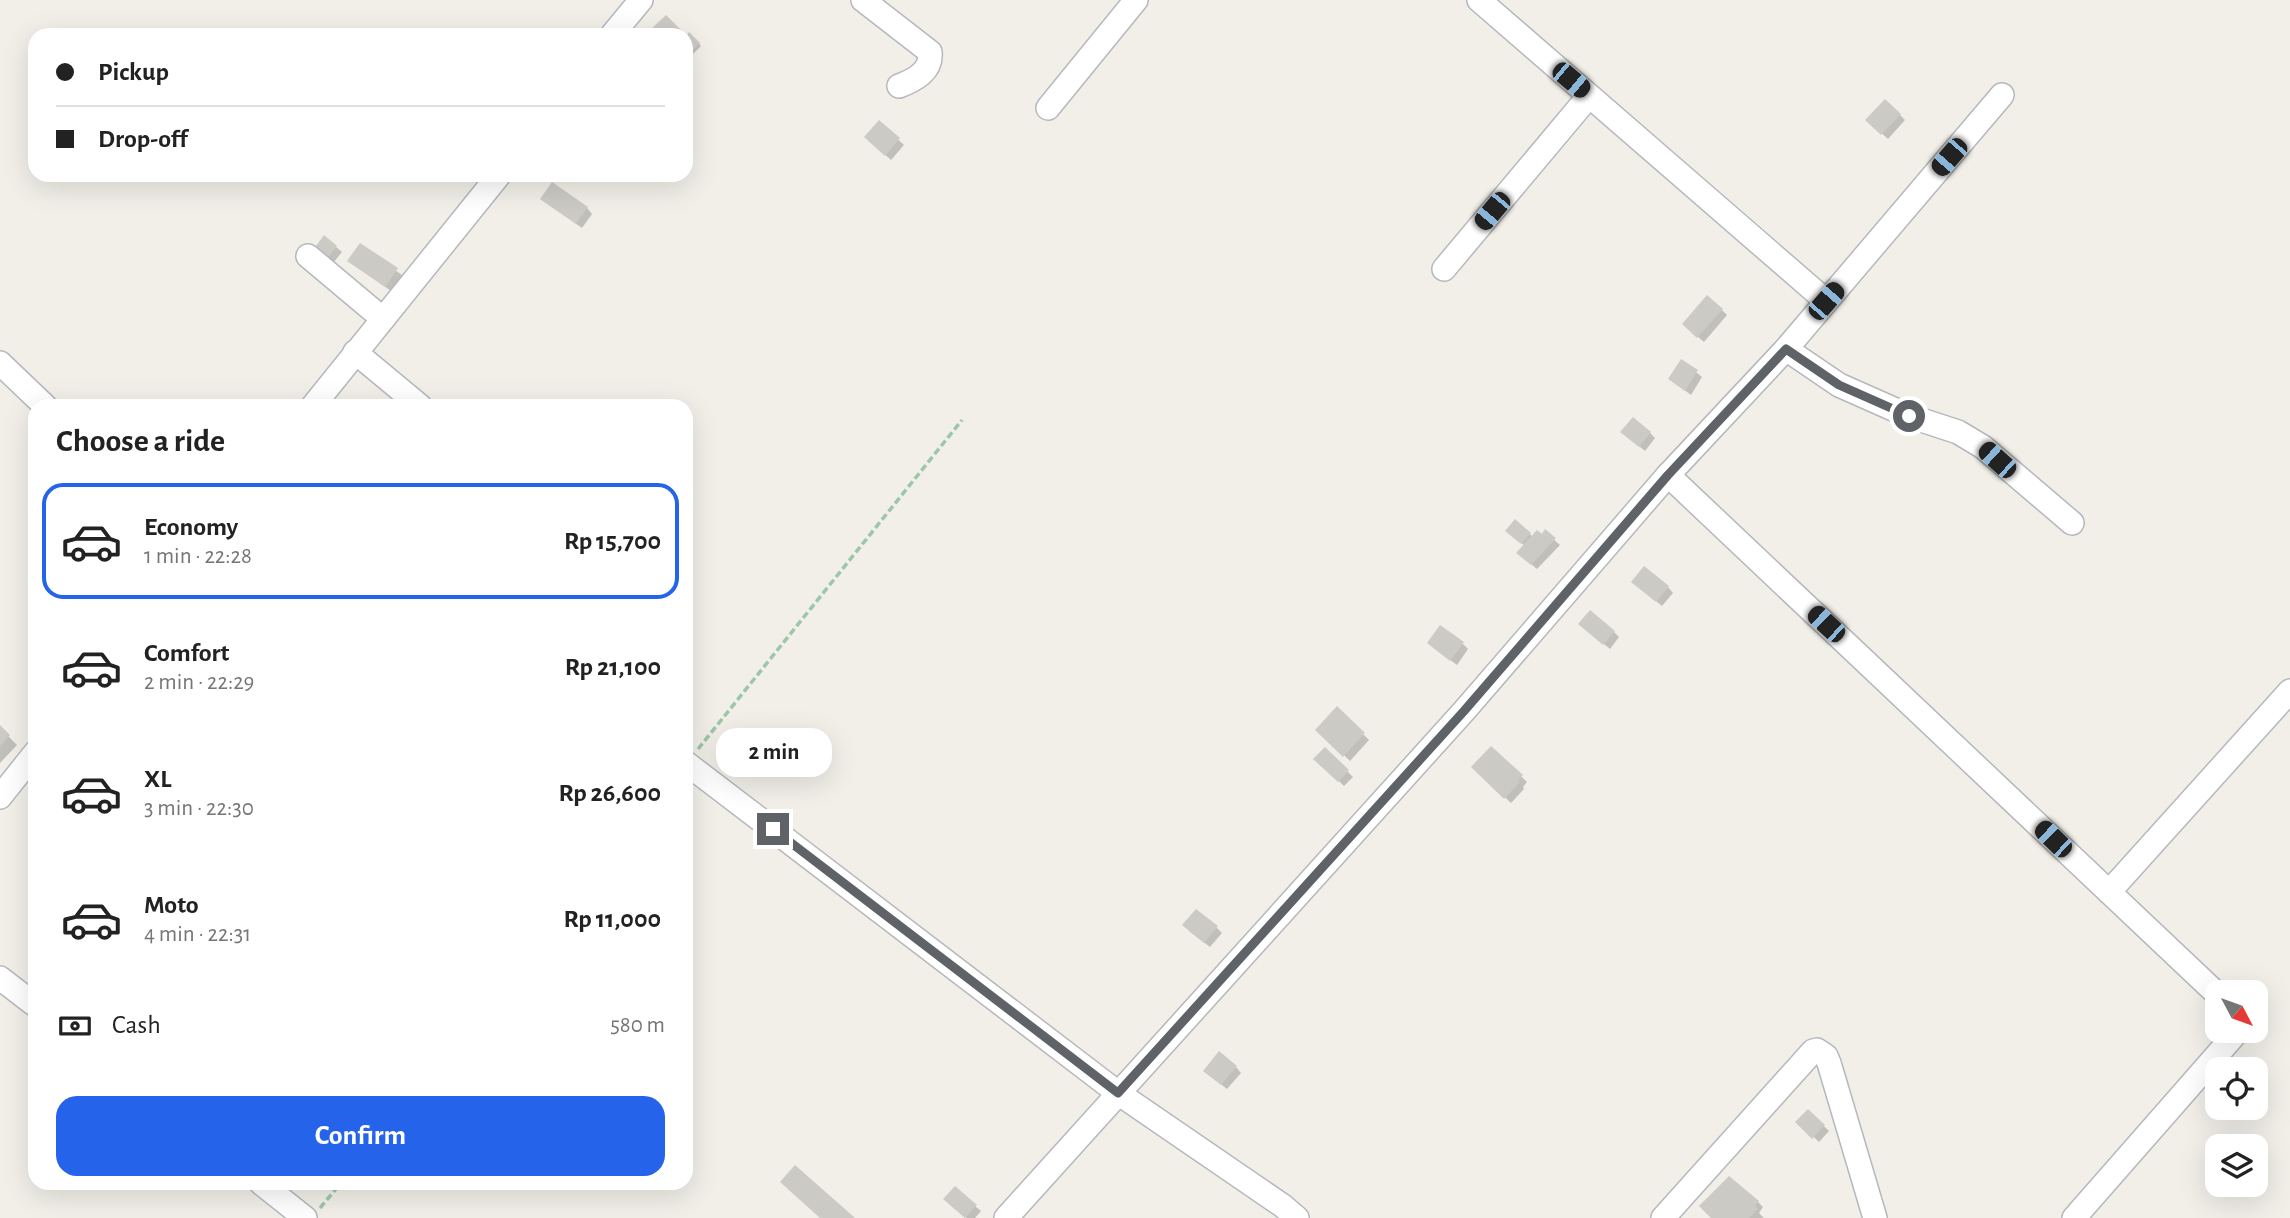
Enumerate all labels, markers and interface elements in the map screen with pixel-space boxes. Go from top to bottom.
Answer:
car [1549,58,1594,102]
text: Pickup [98,59,169,85]
text: Drop-off [98,126,187,152]
car [1928,134,1971,180]
car [1471,188,1514,234]
car [1805,278,1848,324]
route start [1893,400,1925,432]
text: Choose a ride [56,425,225,457]
car [1975,438,2020,482]
icon: car [60,510,123,573]
text: Economy [144,514,238,540]
text: Rp 15,700 [564,528,661,554]
text: 1 min · 22:28 [144,545,252,568]
car [1804,602,1849,646]
icon: car [60,636,123,699]
text: Comfort [144,640,229,666]
text: Rp 21,100 [565,654,661,680]
text: 2 min · 22:29 [144,671,254,694]
callout: 2 min [715,728,831,776]
text: 2 min [748,741,800,764]
icon: car [60,762,123,825]
text: XL [144,766,171,792]
text: Rp 26,600 [558,780,661,806]
text: 3 min · 22:30 [144,797,254,820]
route end [757,813,789,845]
car [2031,817,2076,861]
icon: car [60,888,123,951]
text: Moto [144,892,199,918]
text: Rp 11,000 [563,906,661,932]
text: 4 min · 22:31 [144,923,251,946]
north arrow [2205,980,2268,1043]
map controls [2205,980,2268,1197]
icon: cash [56,1007,94,1045]
text: Cash [112,1012,161,1038]
text: 580 m [610,1014,665,1037]
button: locate [2205,1057,2268,1120]
button: Confirm [56,1096,665,1176]
button: layers [2205,1134,2268,1197]

